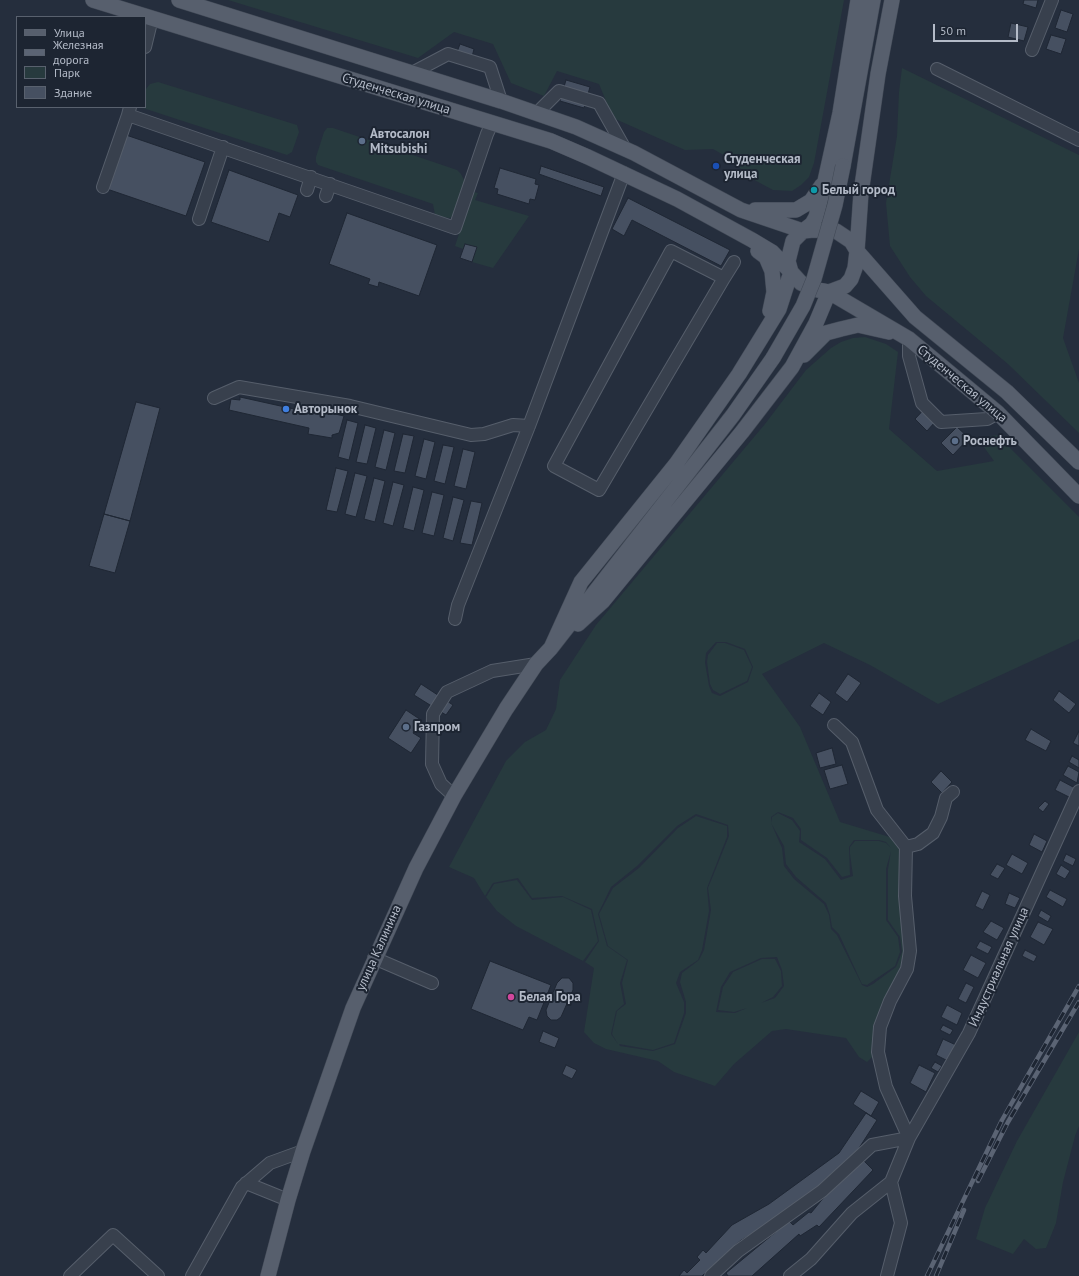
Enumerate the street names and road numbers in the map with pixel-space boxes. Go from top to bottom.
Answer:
street label: Студенческая улица [340,70,452,118]
street label: Студенческая улица [914,342,1010,426]
street label: улица Калинина [353,903,405,993]
street label: Индустриальная улица [966,905,1032,1029]

